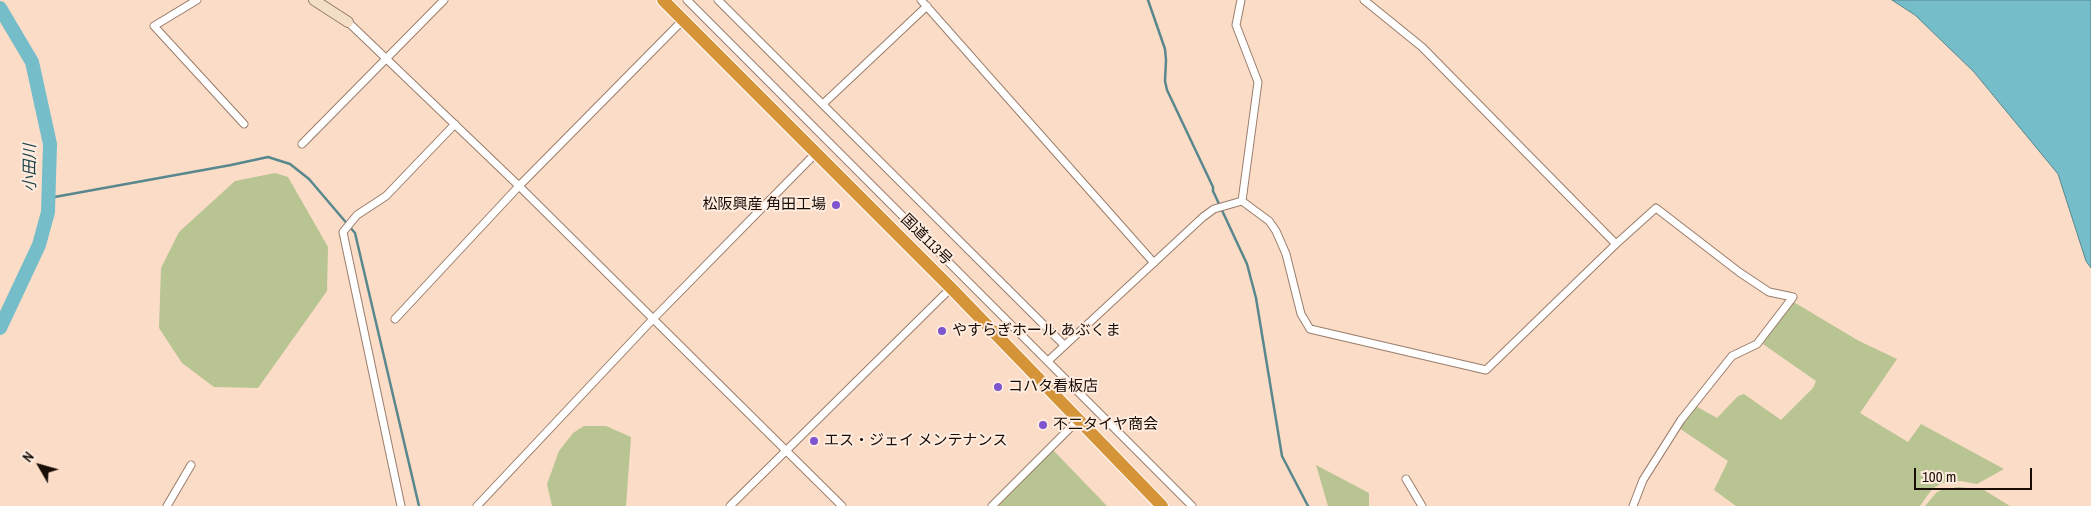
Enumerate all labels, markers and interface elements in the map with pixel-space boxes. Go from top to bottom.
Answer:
water label: 小田川 [21,144,41,192]
place label: 松阪興産 角田工場 [703,196,826,214]
marker: 松阪興産 角田工場 [830,199,842,211]
street label: 国道113号 [897,211,955,269]
place label: やすらぎホール あぶくま [952,322,1120,340]
marker: やすらぎホール あぶくま [936,325,948,337]
place label: コハタ看板店 [1008,378,1098,396]
marker: コハタ看板店 [992,381,1004,393]
place label: 不二タイヤ商会 [1053,416,1158,434]
marker: 不二タイヤ商会 [1037,419,1049,431]
place label: エス・ジェイ メンテナンス [824,432,1007,450]
marker: エス・ジェイ メンテナンス [808,435,820,447]
north arrow [15,441,65,491]
text: N [19,448,38,466]
scale bar [1916,458,2034,490]
text: 100 m [1922,466,1956,487]

